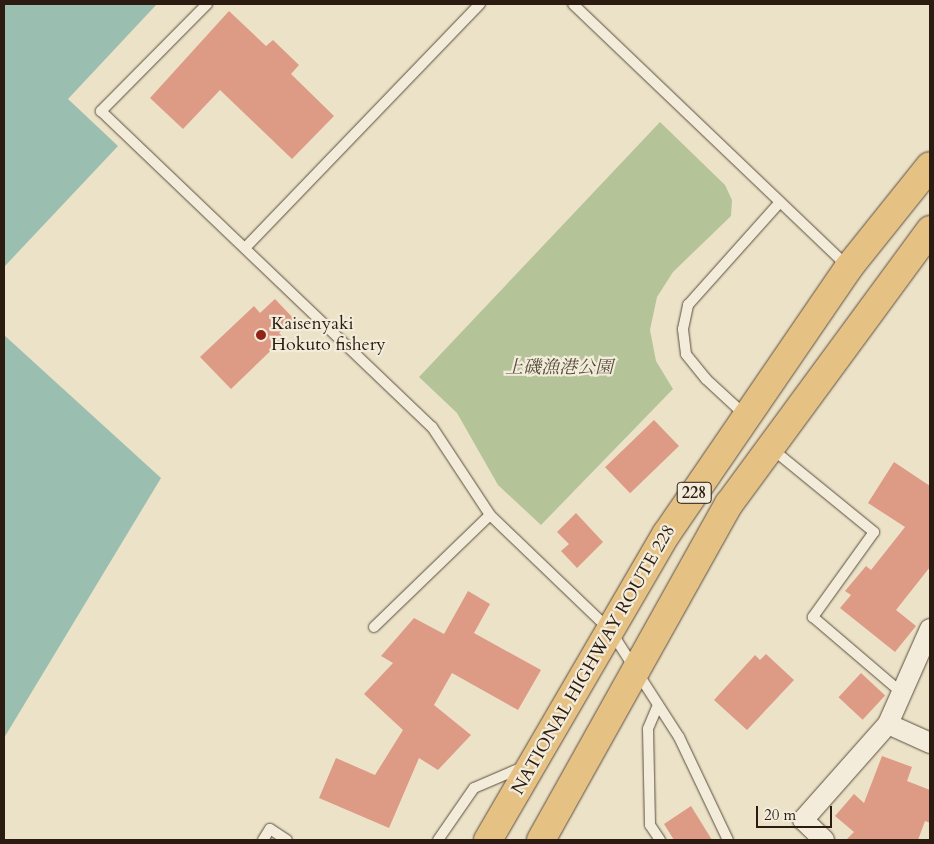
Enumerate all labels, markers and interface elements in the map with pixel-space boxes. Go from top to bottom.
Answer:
place label: Kaisenyaki Hokuto fishery [271,314,386,356]
marker: Kaisenyaki Hokuto fishery [255,329,267,341]
park label: 上磯漁港公園 [505,357,613,379]
road number: 228 [676,479,712,506]
street label: NATIONAL HIGHWAY ROUTE 228 [508,521,680,799]
scale bar [759,796,835,828]
text: 20 m [764,805,796,825]

